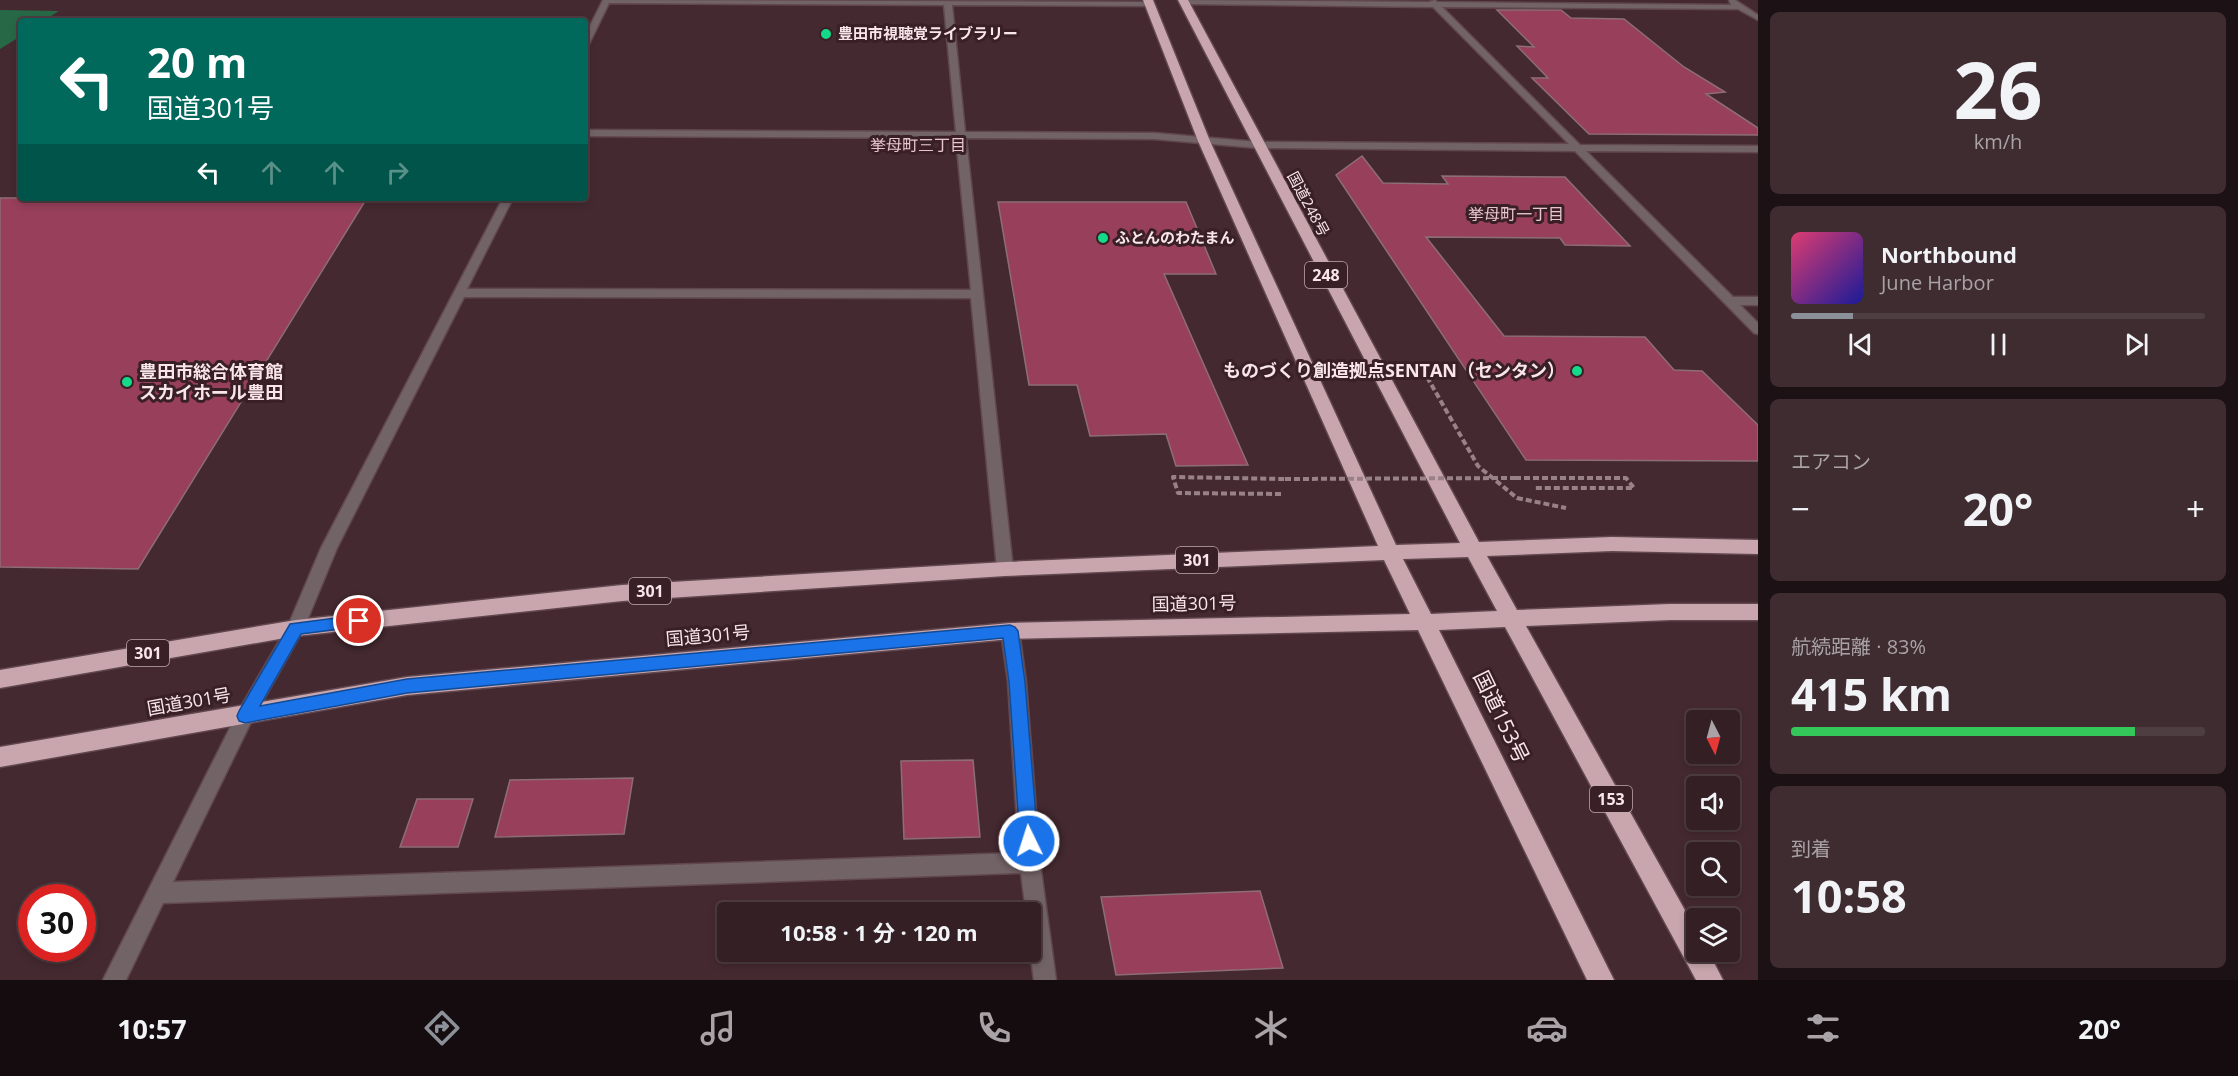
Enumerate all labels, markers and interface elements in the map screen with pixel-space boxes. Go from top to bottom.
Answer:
place label: 豊田市視聴覚ライブラリー [838,23,1018,43]
marker: 豊田市視聴覚ライブラリー [819,27,833,41]
text: 20 m [147,33,247,90]
text: 26 [1953,36,2043,142]
icon: left [48,42,126,120]
text: 国道301号 [147,89,274,126]
text: km/h [1974,128,2022,155]
district label: 挙母町三丁目 [870,134,966,156]
icon: left [192,156,225,189]
icon: ahead [255,156,288,189]
icon: ahead [318,156,351,189]
icon: right [381,156,414,189]
street label: 国道248号 [1283,168,1334,239]
district label: 挙母町一丁目 [1468,203,1564,225]
place label: ふとんのわたまん [1115,227,1235,247]
marker: ふとんのわたまん [1096,231,1110,245]
text: Northbound [1881,239,2017,269]
road number: 248 [1305,262,1347,288]
text: June Harbor [1881,269,1994,296]
icon: previous [1844,328,1877,361]
icon: pause [1982,328,2015,361]
icon: next [2120,328,2153,361]
place label: ものづくり創造拠点SENTAN（センタン） [1223,358,1565,382]
place label: 豊田市総合体育館 スカイホール豊田 [139,359,283,404]
marker: ものづくり創造拠点SENTAN（センタン） [1570,364,1584,378]
marker: 豊田市総合体育館 スカイホール豊田 [120,375,134,389]
text: エアコン [1791,448,1871,475]
text: 20° [1963,478,2033,539]
text: − [1791,486,1810,531]
text: + [2186,486,2205,531]
road number: 301 [1176,547,1218,573]
road number: 301 [629,578,671,604]
street label: 国道301号 [1151,590,1237,616]
pin [333,595,384,646]
icon: arrive [342,604,375,637]
street label: 国道301号 [665,619,751,651]
text: 航続距離 · 83% [1791,633,1926,660]
road number: 301 [127,640,169,666]
text: 415 km [1791,663,1952,724]
street label: 国道153号 [1468,666,1536,767]
street label: 国道301号 [145,682,233,720]
north arrow [1686,710,1740,764]
map controls [1686,710,1740,962]
button: sound [1686,776,1740,830]
road number: 153 [1590,786,1632,812]
position arrow [997,809,1061,873]
text: 到着 [1791,835,1831,862]
button: search [1686,842,1740,896]
text: 10:58 [1791,865,1907,926]
speed limit sign: 30 [18,884,96,962]
button: layers [1686,908,1740,962]
text: 10:58 · 1 分 · 120 m [780,917,978,947]
icon: directions [421,1007,463,1049]
icon: music [697,1007,739,1049]
icon: phone [973,1007,1015,1049]
icon: climate [1250,1007,1292,1049]
icon: car [1526,1007,1568,1049]
icon: filters [1802,1007,1844,1049]
text: 10:57 [117,1010,187,1047]
text: 20° [2078,1010,2121,1047]

